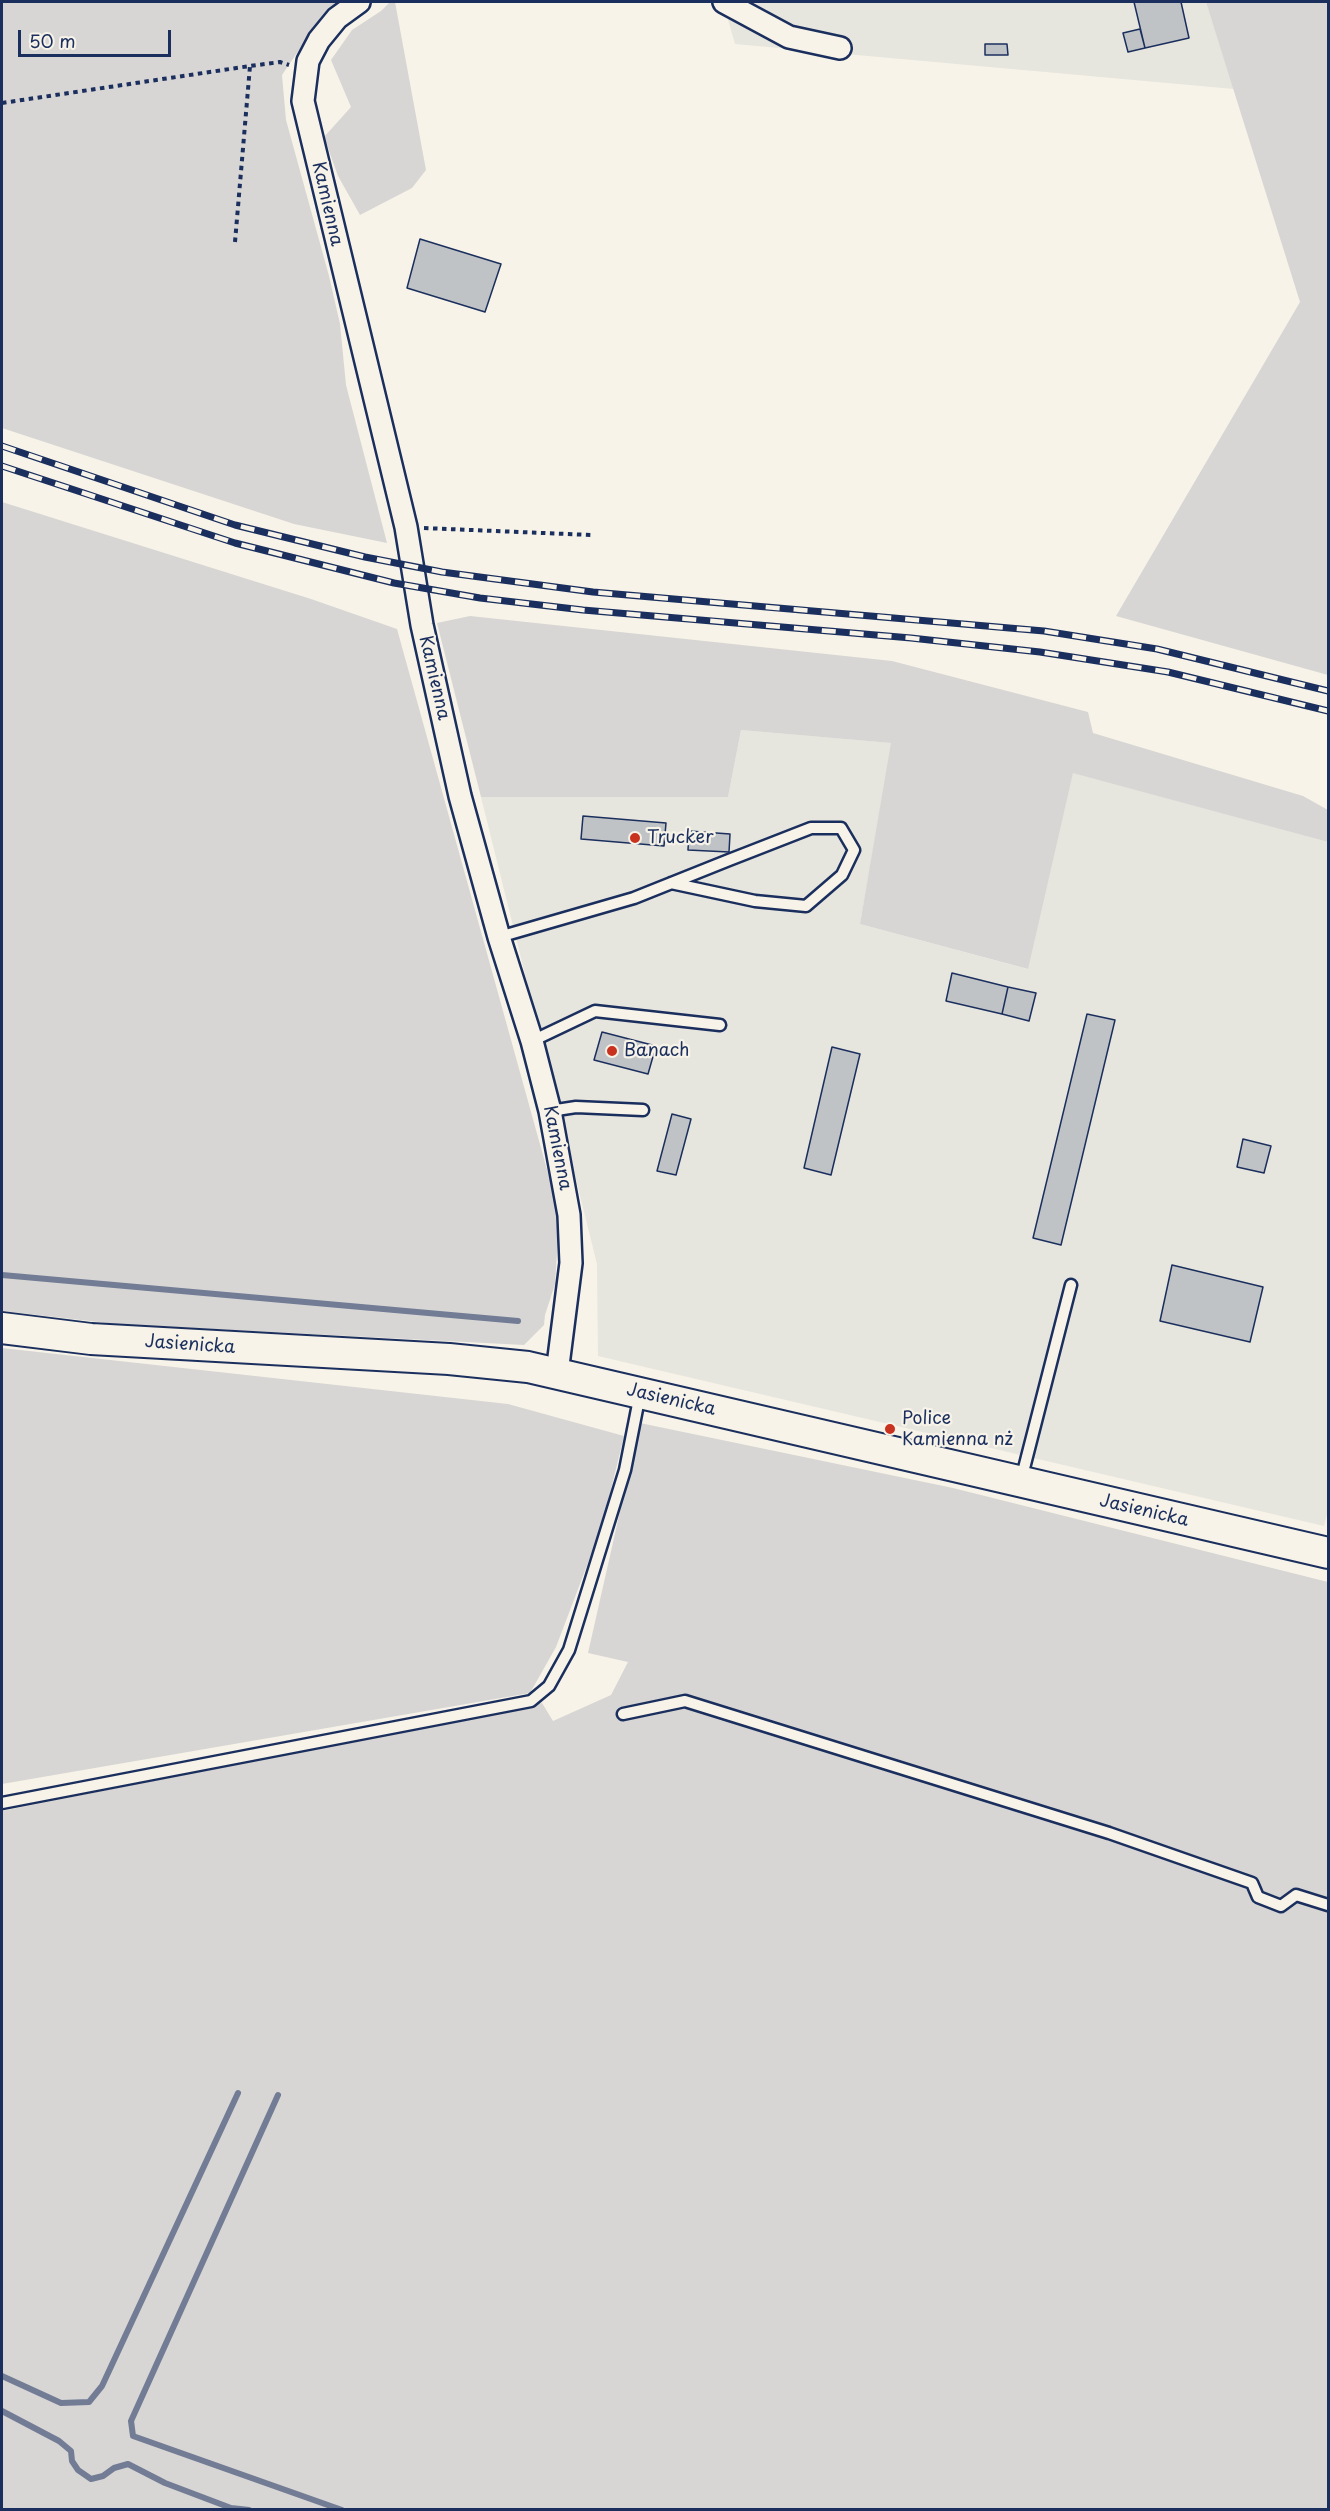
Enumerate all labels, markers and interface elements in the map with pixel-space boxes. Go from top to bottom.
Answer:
scale bar [21,18,174,56]
text: 50 m [29,27,76,54]
street label: Kamienna [307,160,347,248]
street label: Kamienna [414,634,454,722]
place label: Trucker [647,827,714,849]
marker: Trucker [628,831,642,845]
place label: Banach [624,1040,690,1062]
marker: Banach [605,1044,619,1058]
street label: Kamienna [538,1104,576,1192]
street label: Jasienicka [144,1331,236,1359]
street label: Jasienicka [624,1379,718,1421]
place label: Police Kamienna nż [902,1408,1013,1450]
marker: Police Kamienna nż [883,1422,897,1436]
street label: Jasienicka [1097,1490,1191,1532]

